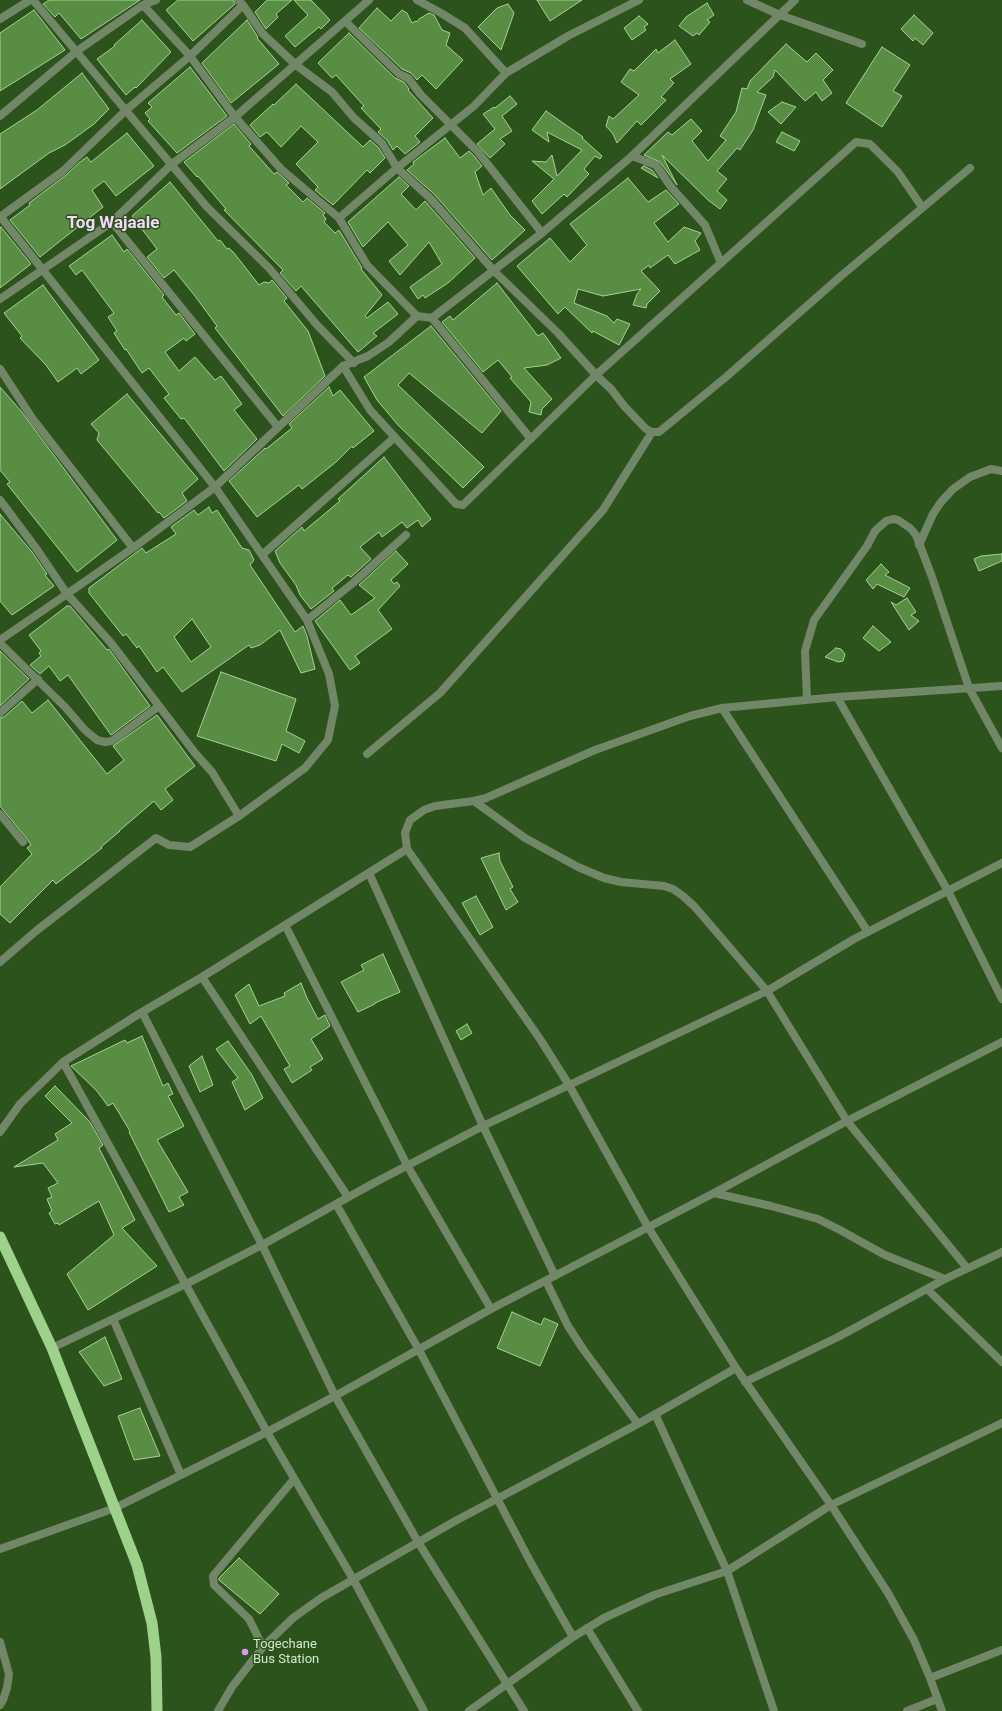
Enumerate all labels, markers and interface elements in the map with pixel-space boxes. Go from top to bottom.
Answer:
district label: Tog Wajaale [67,214,159,234]
place label: Togechane Bus Station [253,1637,319,1668]
marker: Togechane Bus Station [240,1647,250,1657]

